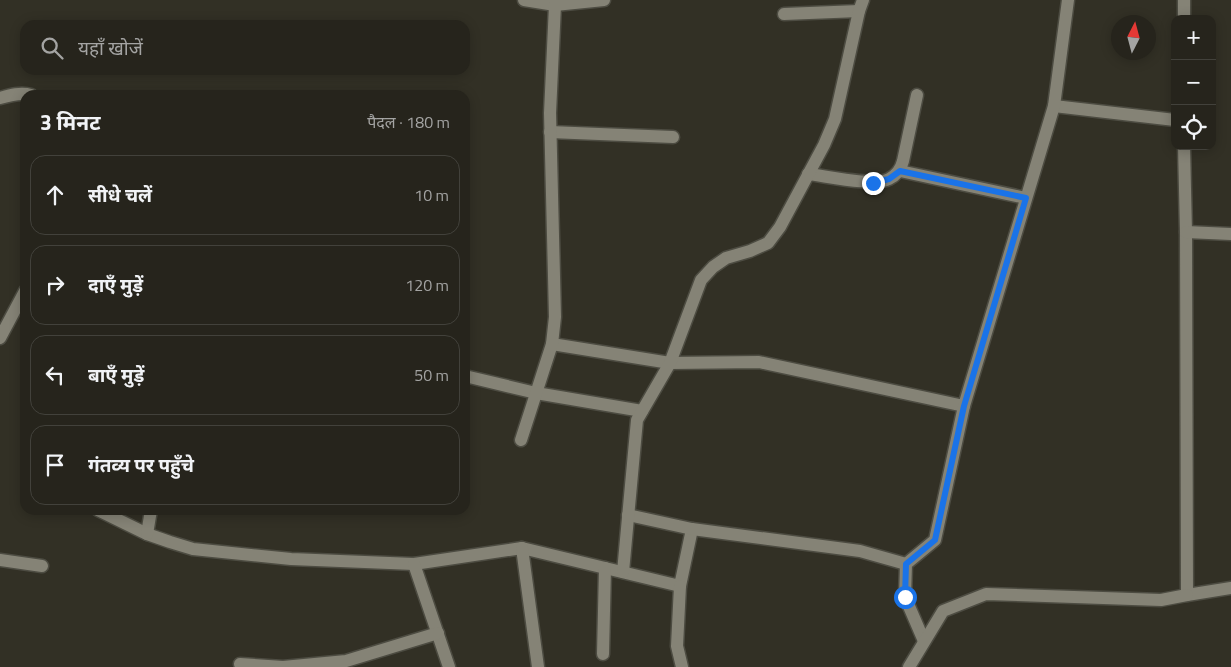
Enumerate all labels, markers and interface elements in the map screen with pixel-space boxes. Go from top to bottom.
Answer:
north arrow [1111,15,1156,60]
map controls [1171,15,1216,150]
button: + [1171,15,1216,60]
search box [20,20,470,75]
text: यहाँ खोजें [78,33,143,62]
icon: search [38,34,66,62]
button: − [1171,60,1216,105]
button: locate [1171,105,1216,150]
text: 3 मिनट [40,106,100,138]
text: पैदल · 180 m [367,110,450,134]
route end [862,172,885,195]
text: सीधे चलें [88,180,152,209]
icon: ahead [41,181,69,209]
text: 10 m [414,183,449,207]
text: दाएँ मुड़ें [88,270,143,299]
icon: right [41,271,69,299]
text: 120 m [405,273,449,297]
text: बाएँ मुड़ें [88,360,144,389]
icon: left [41,361,69,389]
text: 50 m [414,363,449,387]
text: गंतव्य पर पहुँचे [88,450,194,479]
icon: arrive [41,451,69,479]
route start [894,586,917,609]

